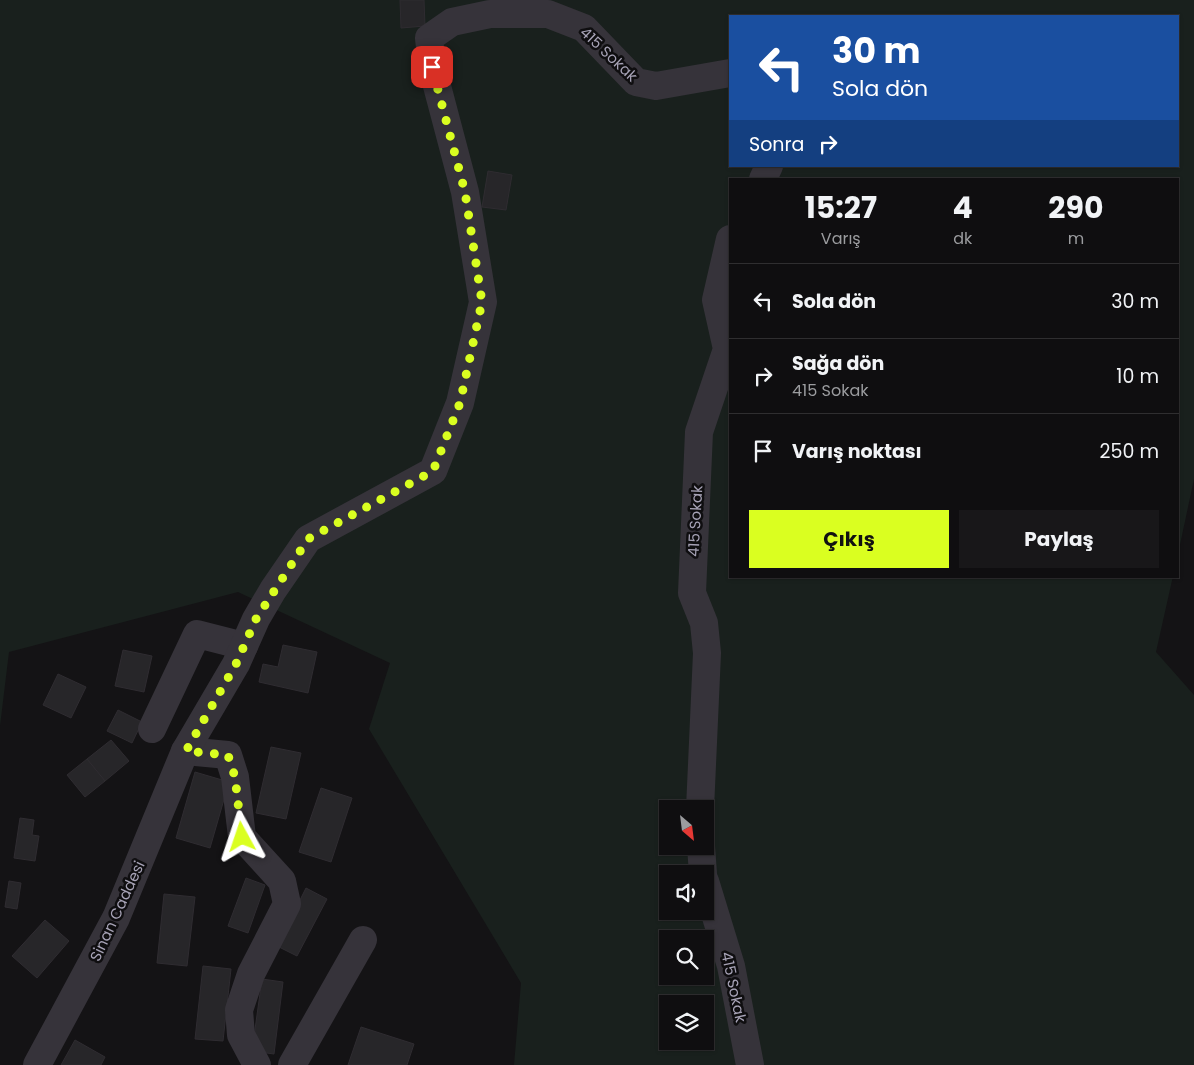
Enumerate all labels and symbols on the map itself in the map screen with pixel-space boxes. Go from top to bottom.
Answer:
street label: 415 Sokak [576,22,643,86]
pin [411,46,453,88]
street label: 415 Sokak [683,484,707,557]
north arrow [659,800,714,855]
position arrow [215,810,267,862]
street label: Sinan Caddesi [85,857,149,965]
street label: 415 Sokak [716,950,752,1024]

